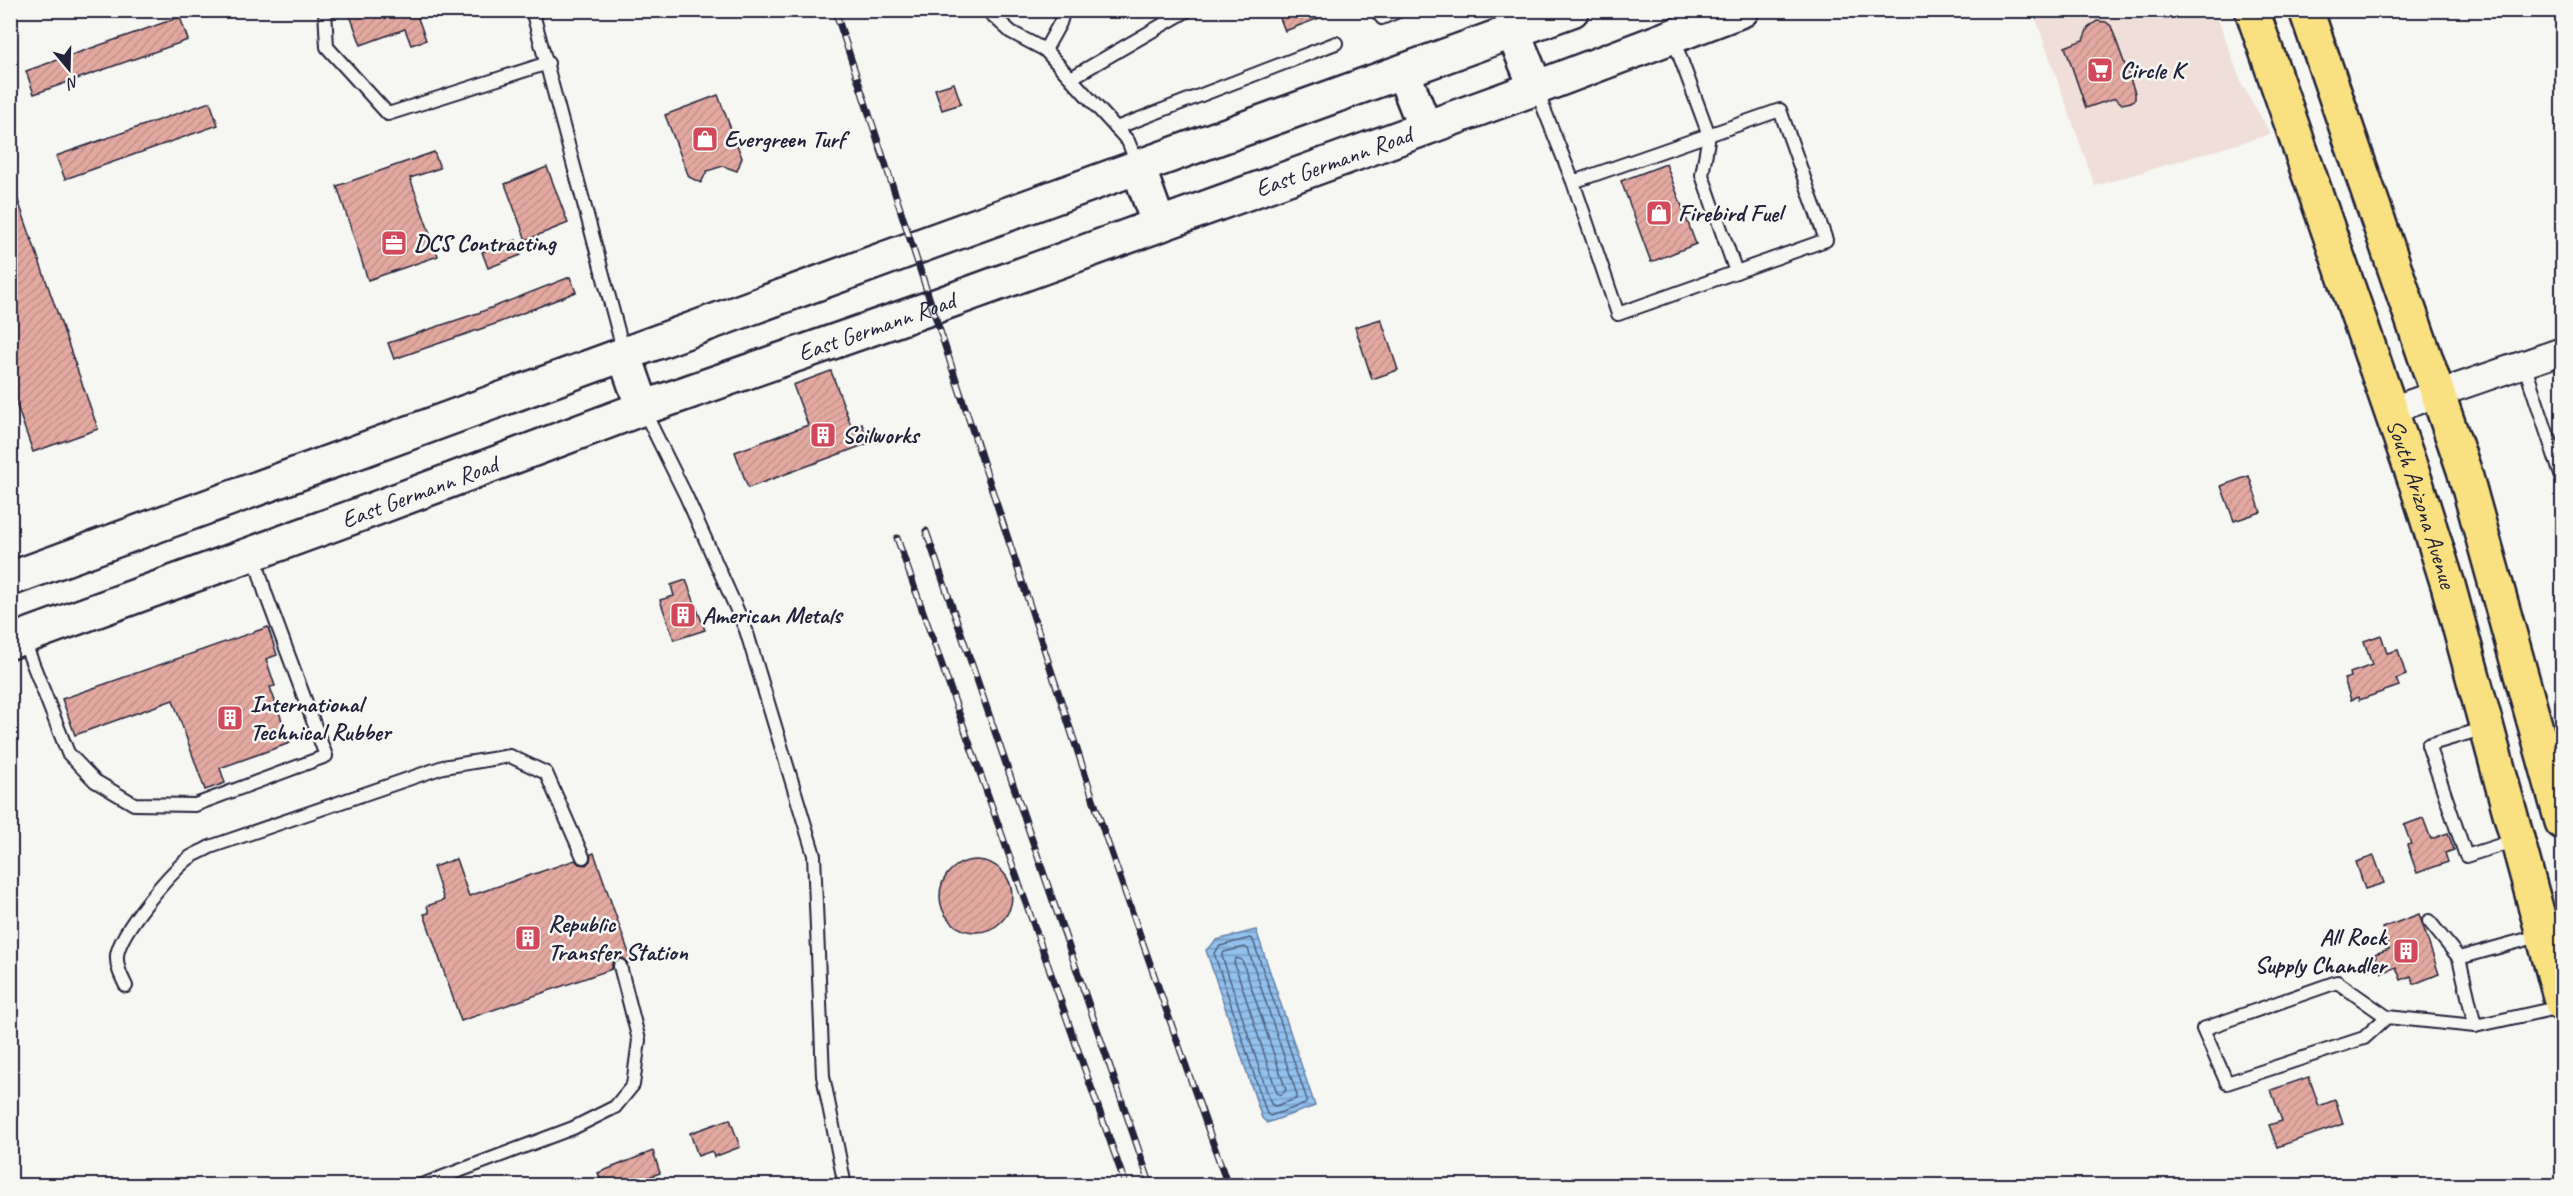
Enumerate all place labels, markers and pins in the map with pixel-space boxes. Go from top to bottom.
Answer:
supermarket icon: Circle K [2085,55,2115,85]
place label: Circle K [2120,55,2189,85]
shop icon: Evergreen Turf [690,124,720,154]
place label: Evergreen Turf [724,124,851,154]
shop icon: Firebird Fuel [1644,198,1674,228]
place label: Firebird Fuel [1678,198,1787,228]
office icon: DCS Contracting [379,228,409,258]
place label: DCS Contracting [414,228,558,258]
building icon: Soilworks [808,420,838,450]
place label: Soilworks [842,420,921,450]
building icon: American Metals [668,600,698,630]
place label: American Metals [702,600,844,630]
place label: International Technical Rubber [250,689,393,747]
building icon: International Technical Rubber [215,703,245,733]
place label: Republic Transfer Station [548,909,689,967]
place label: All Rock Supply Chandler [2254,922,2388,980]
building icon: Republic Transfer Station [513,923,543,953]
building icon: All Rock Supply Chandler [2391,936,2421,966]

